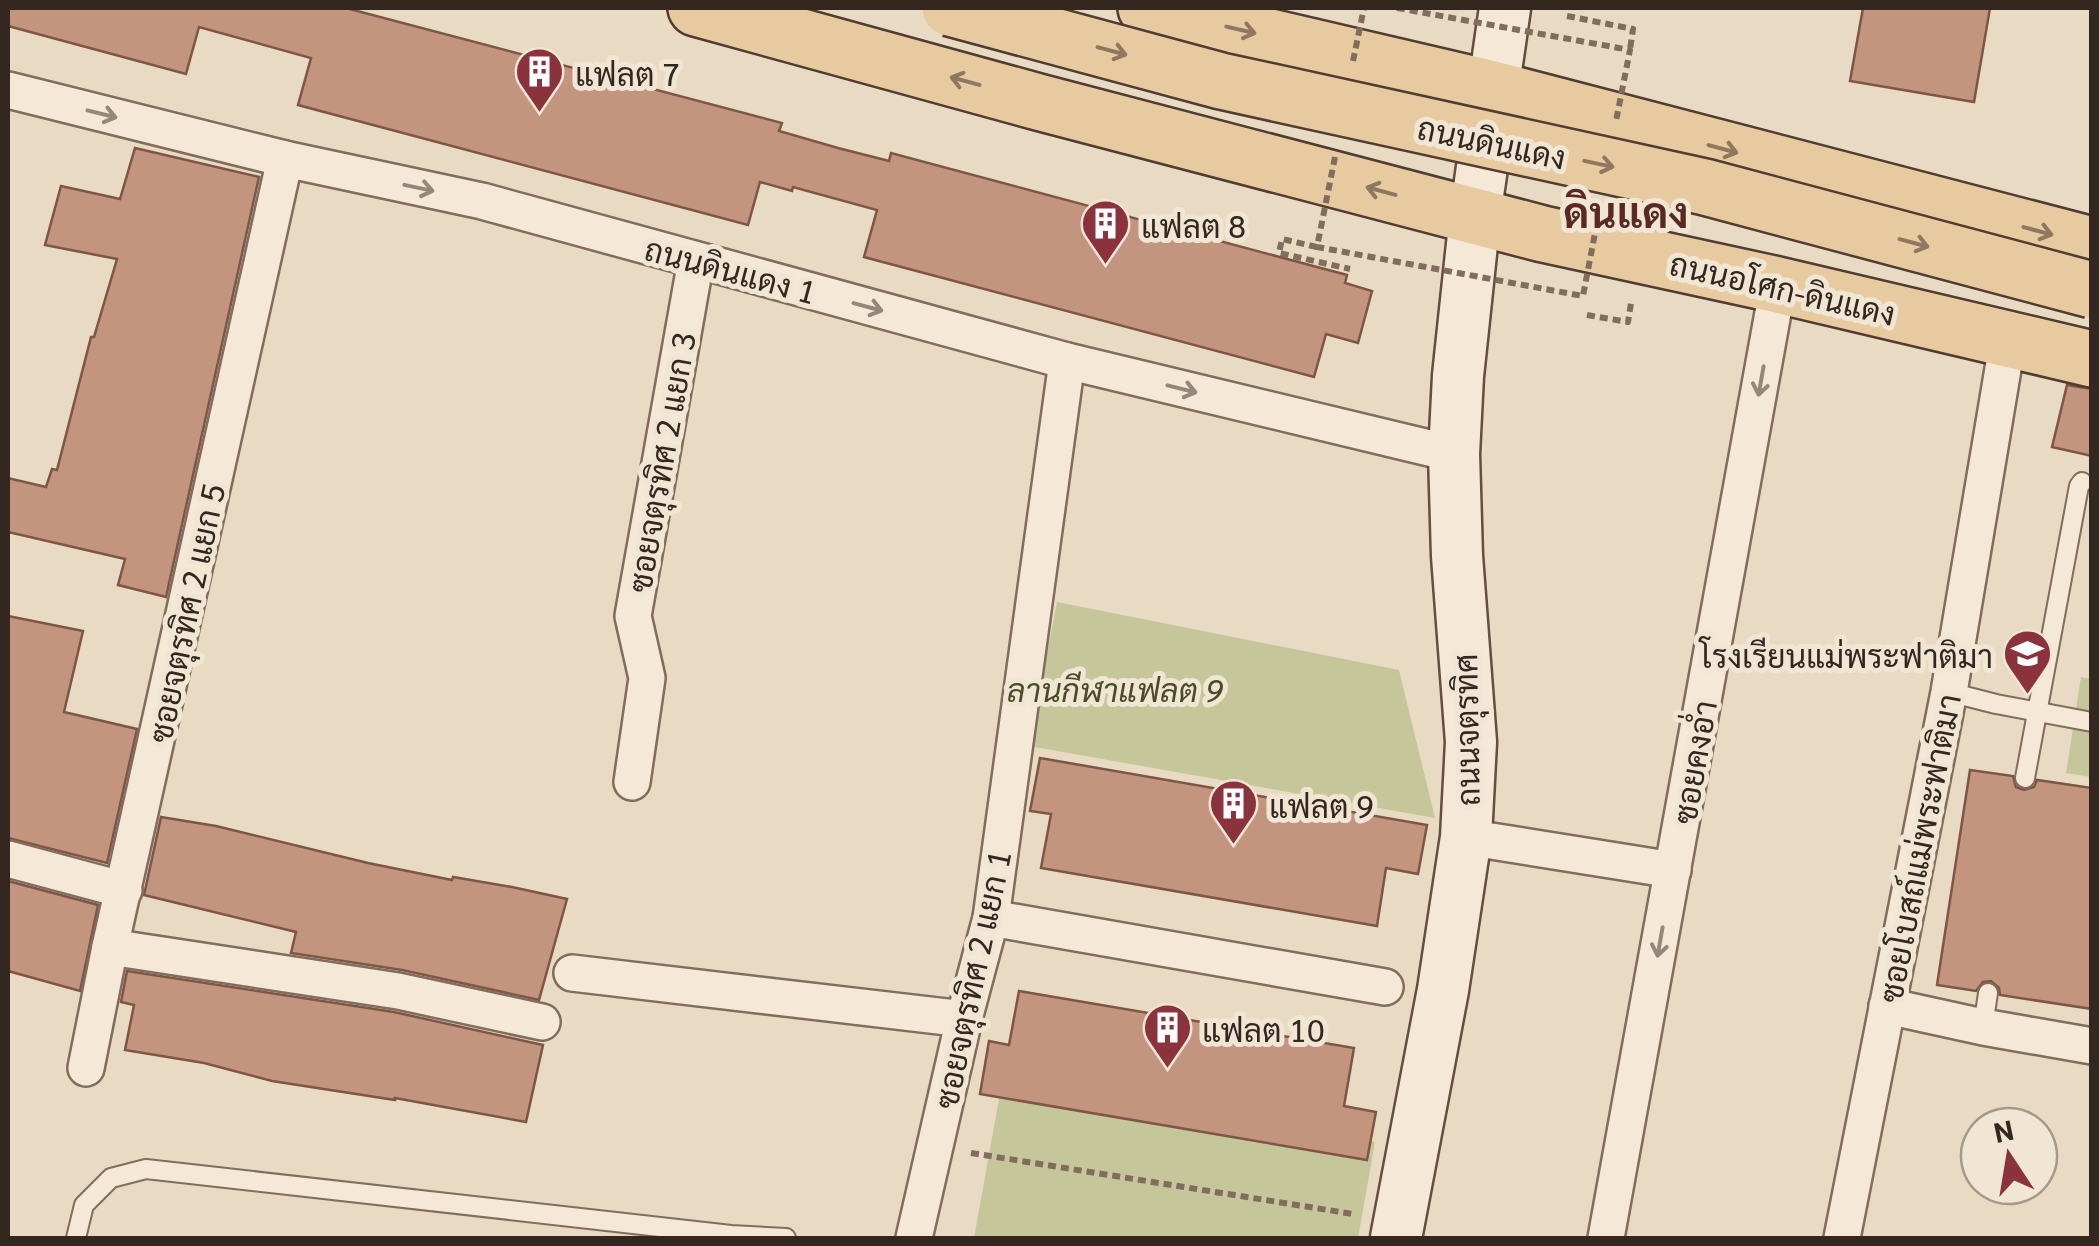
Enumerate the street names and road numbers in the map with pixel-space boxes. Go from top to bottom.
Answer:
street label: ถนนดินแดง [1414,105,1570,177]
street label: ถนนดินแดง 1 [641,226,821,312]
street label: ถนนอโศก-ดินแดง [1666,241,1900,333]
street label: ซอยจตุรทิศ 2 แยก 3 [617,329,707,596]
street label: ซอยจตุรทิศ 2 แยก 5 [138,480,236,747]
street label: ถนนจตุรทิศ [1443,653,1491,807]
street label: ซอยโบสถ์แม่พระฟาติมา [1868,690,1968,1006]
street label: ซอยคงอ่ำ [1658,696,1724,827]
street label: ซอยจตุรทิศ 2 แยก 1 [924,846,1022,1113]

